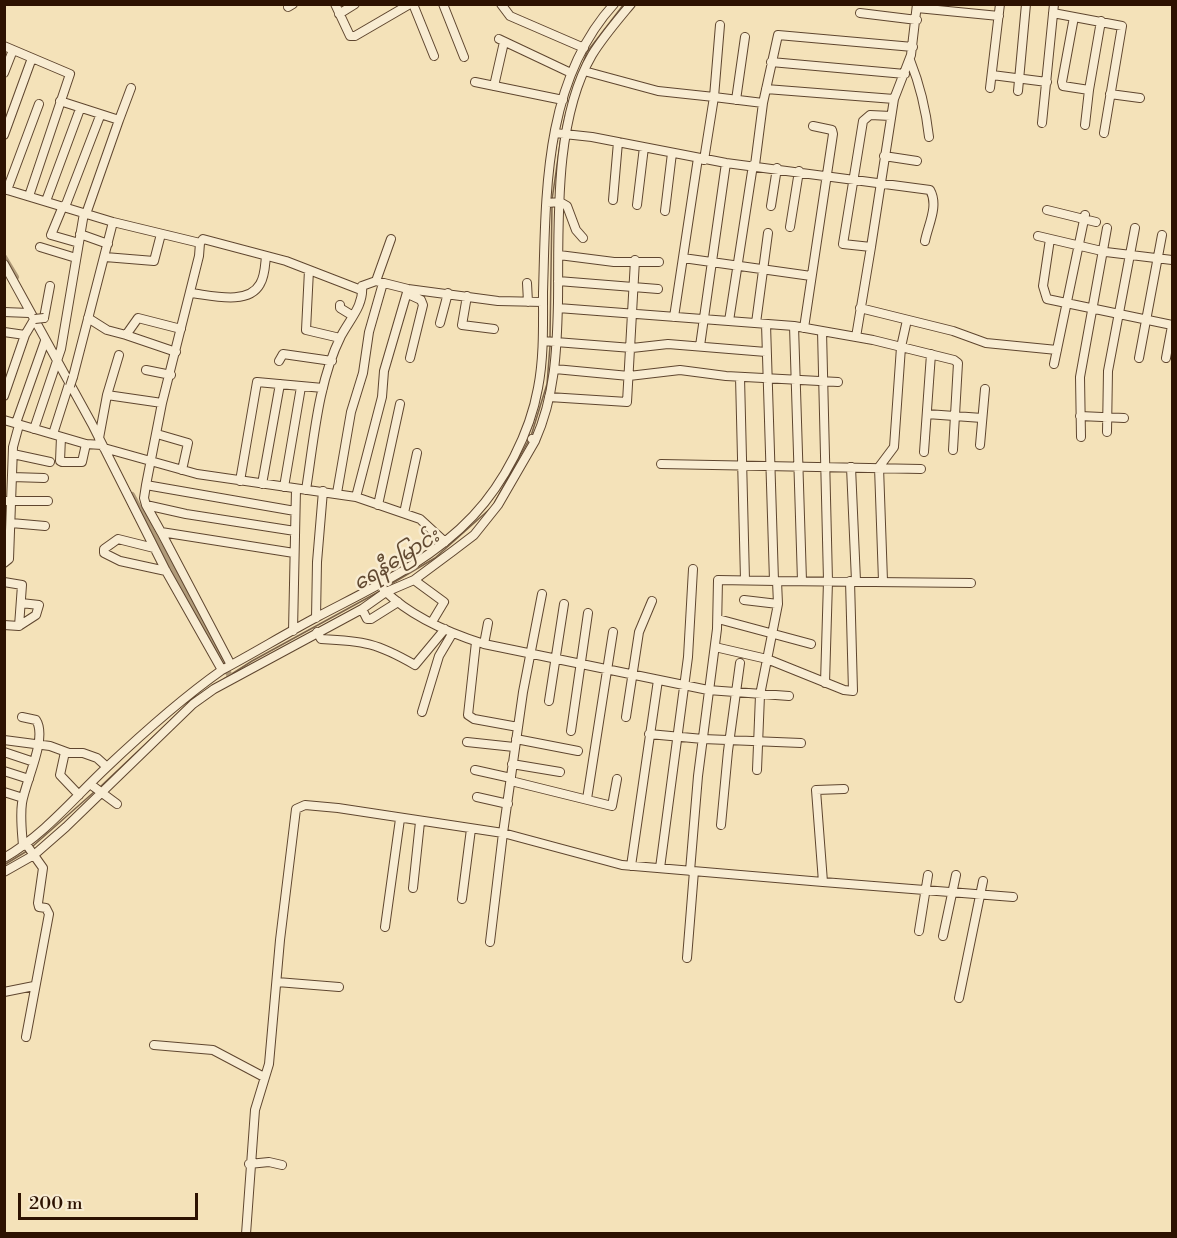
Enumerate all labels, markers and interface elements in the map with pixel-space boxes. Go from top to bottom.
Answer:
water label: ရေနီမြောင်း [350,525,444,597]
scale bar [21,1181,201,1219]
text: 200 m [29,1192,83,1215]

